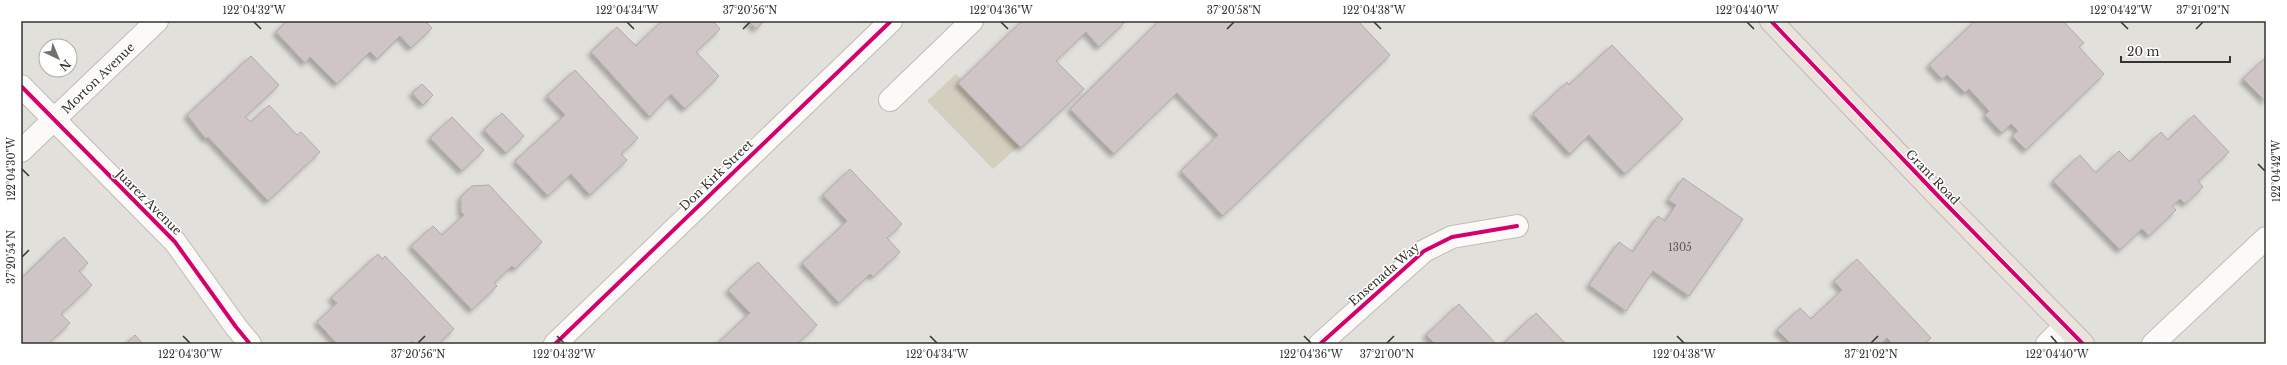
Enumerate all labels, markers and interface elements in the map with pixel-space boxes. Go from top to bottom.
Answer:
text: 122°04'32"W [223,4,286,17]
text: 122°04'34"W [596,4,658,17]
text: 37°20'56"N [723,4,777,17]
text: 122°04'36"W [969,4,1033,17]
text: 37°20'58"N [1207,4,1261,17]
text: 122°04'38"W [1343,4,1406,17]
text: 122°04'40"W [1715,4,1779,17]
text: 122°04'42"W [2090,4,2152,17]
text: 37°21'02"N [2176,4,2230,17]
north arrow [38,38,78,78]
scale bar [2121,38,2230,64]
street label: Morton Avenue [58,39,138,117]
text: 20 m [2127,44,2159,59]
text: N [56,57,74,74]
street label: Don Kirk Street [676,136,756,214]
text: 122°04'30"W [5,137,18,201]
text: 122°04'42"W [2270,140,2283,202]
street label: Grant Road [1903,146,1963,208]
street label: Juarez Avenue [112,165,185,238]
text: 37°20'54"N [5,230,18,284]
street label: Ensenada Way [1346,239,1423,309]
house number: 1305 [1668,241,1692,254]
text: 122°04'30"W [158,348,222,361]
text: 37°20'56"N [391,348,445,361]
text: 122°04'32"W [533,348,596,361]
text: 122°04'34"W [906,348,968,361]
text: 122°04'36"W [1279,348,1343,361]
text: 37°21'00"N [1360,348,1414,361]
text: 122°04'38"W [1653,348,1716,361]
text: 37°21'02"N [1844,348,1898,361]
text: 122°04'40"W [2025,348,2089,361]

